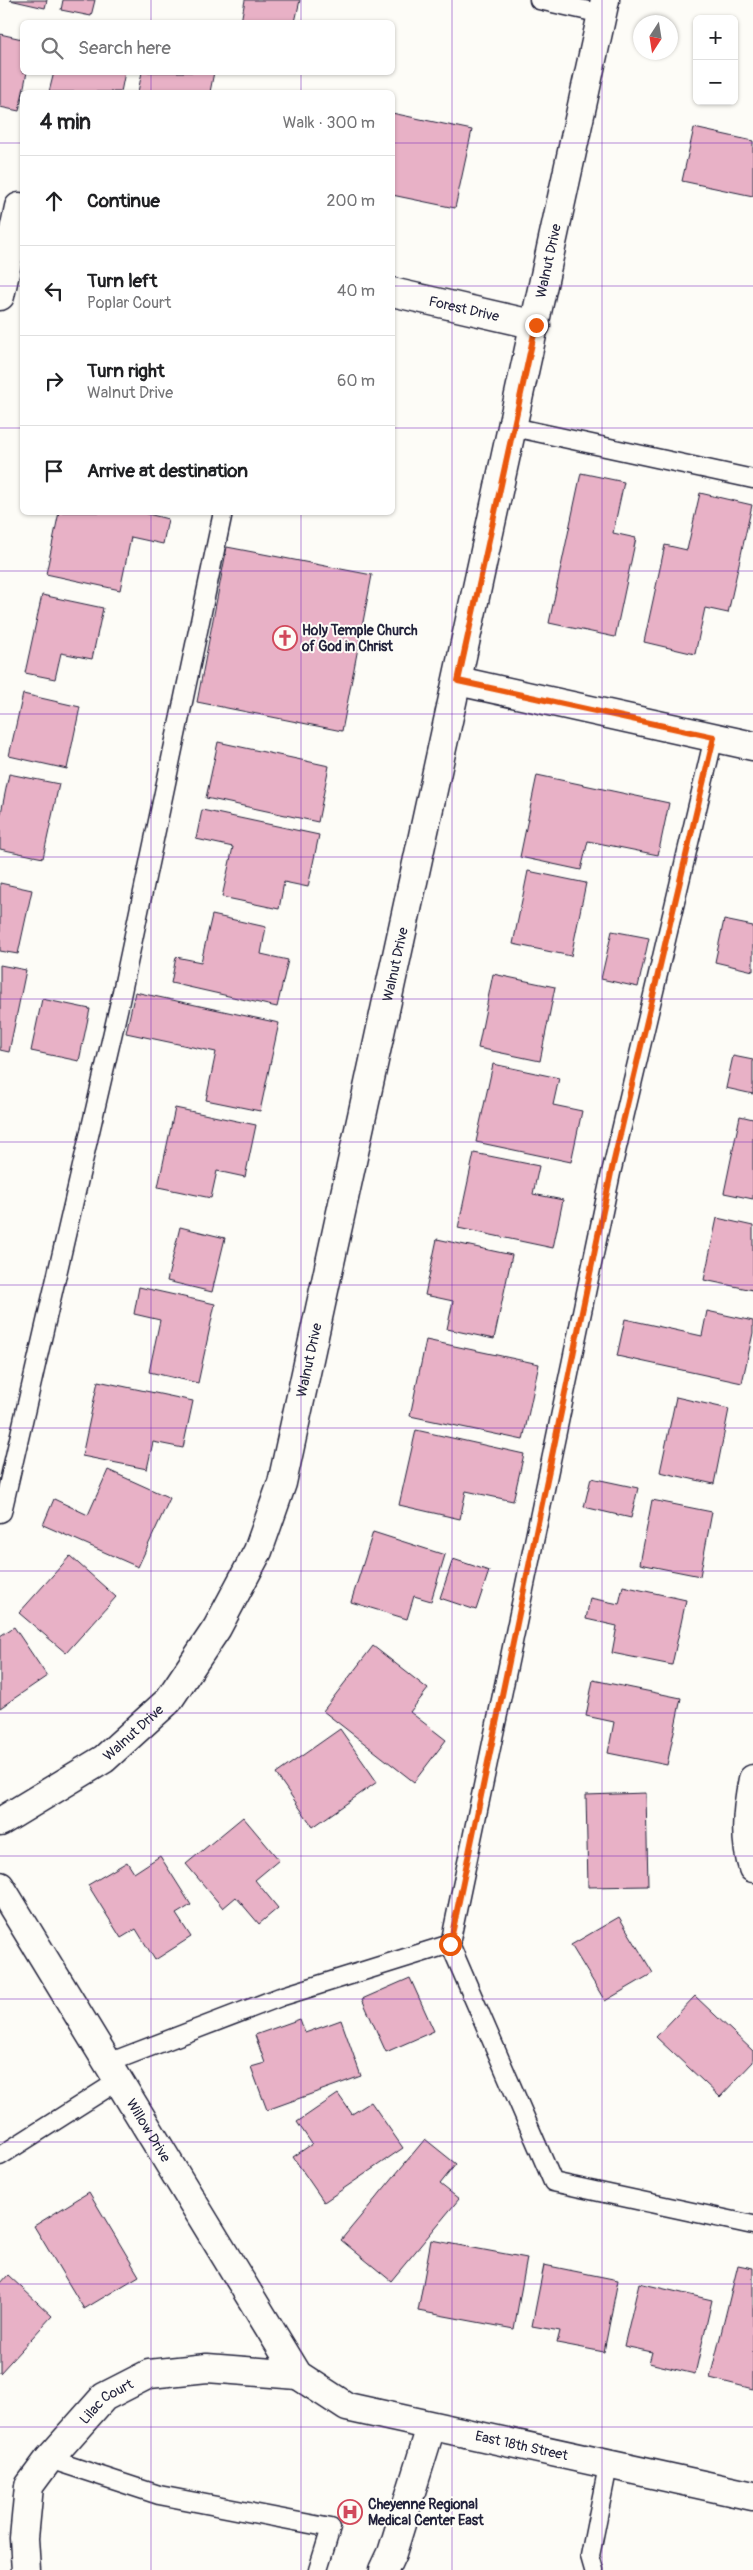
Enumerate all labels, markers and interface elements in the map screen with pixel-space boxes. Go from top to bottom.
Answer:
north arrow [633,15,678,60]
map controls [693,15,738,105]
button: + [693,15,738,60]
search box [20,20,395,75]
icon: search [38,34,66,62]
text: Search here [78,36,171,60]
button: − [693,60,738,105]
text: 4 min [40,109,91,136]
text: Walk · 300 m [283,113,375,133]
icon: ahead [40,187,68,215]
text: Continue [87,189,160,213]
text: 200 m [327,191,375,211]
street label: Walnut Drive [532,222,565,300]
text: Turn left [87,269,157,293]
icon: left [40,277,68,305]
text: 40 m [337,281,375,301]
street label: Forest Drive [427,292,501,325]
text: Poplar Court [87,293,171,313]
route end [525,314,548,337]
text: Turn right [87,359,165,383]
icon: right [40,367,68,395]
text: 60 m [337,371,375,391]
text: Walnut Drive [87,383,173,403]
icon: arrive [40,457,68,485]
text: Arrive at destination [87,459,248,483]
place label: Holy Temple Church of God in Christ [301,622,418,655]
church icon: Holy Temple Church of God in Christ [272,625,298,651]
street label: Walnut Drive [379,926,411,1003]
street label: Walnut Drive [292,1321,325,1399]
street label: Walnut Drive [100,1701,167,1764]
route start [439,1933,462,1956]
street label: Willow Drive [123,2095,175,2165]
street label: Lilac Court [76,2375,136,2427]
street label: East 18th Street [474,2427,570,2464]
place label: Cheyenne Regional Medical Center East [368,2496,484,2529]
hospital icon: Cheyenne Regional Medical Center East [337,2499,363,2525]

